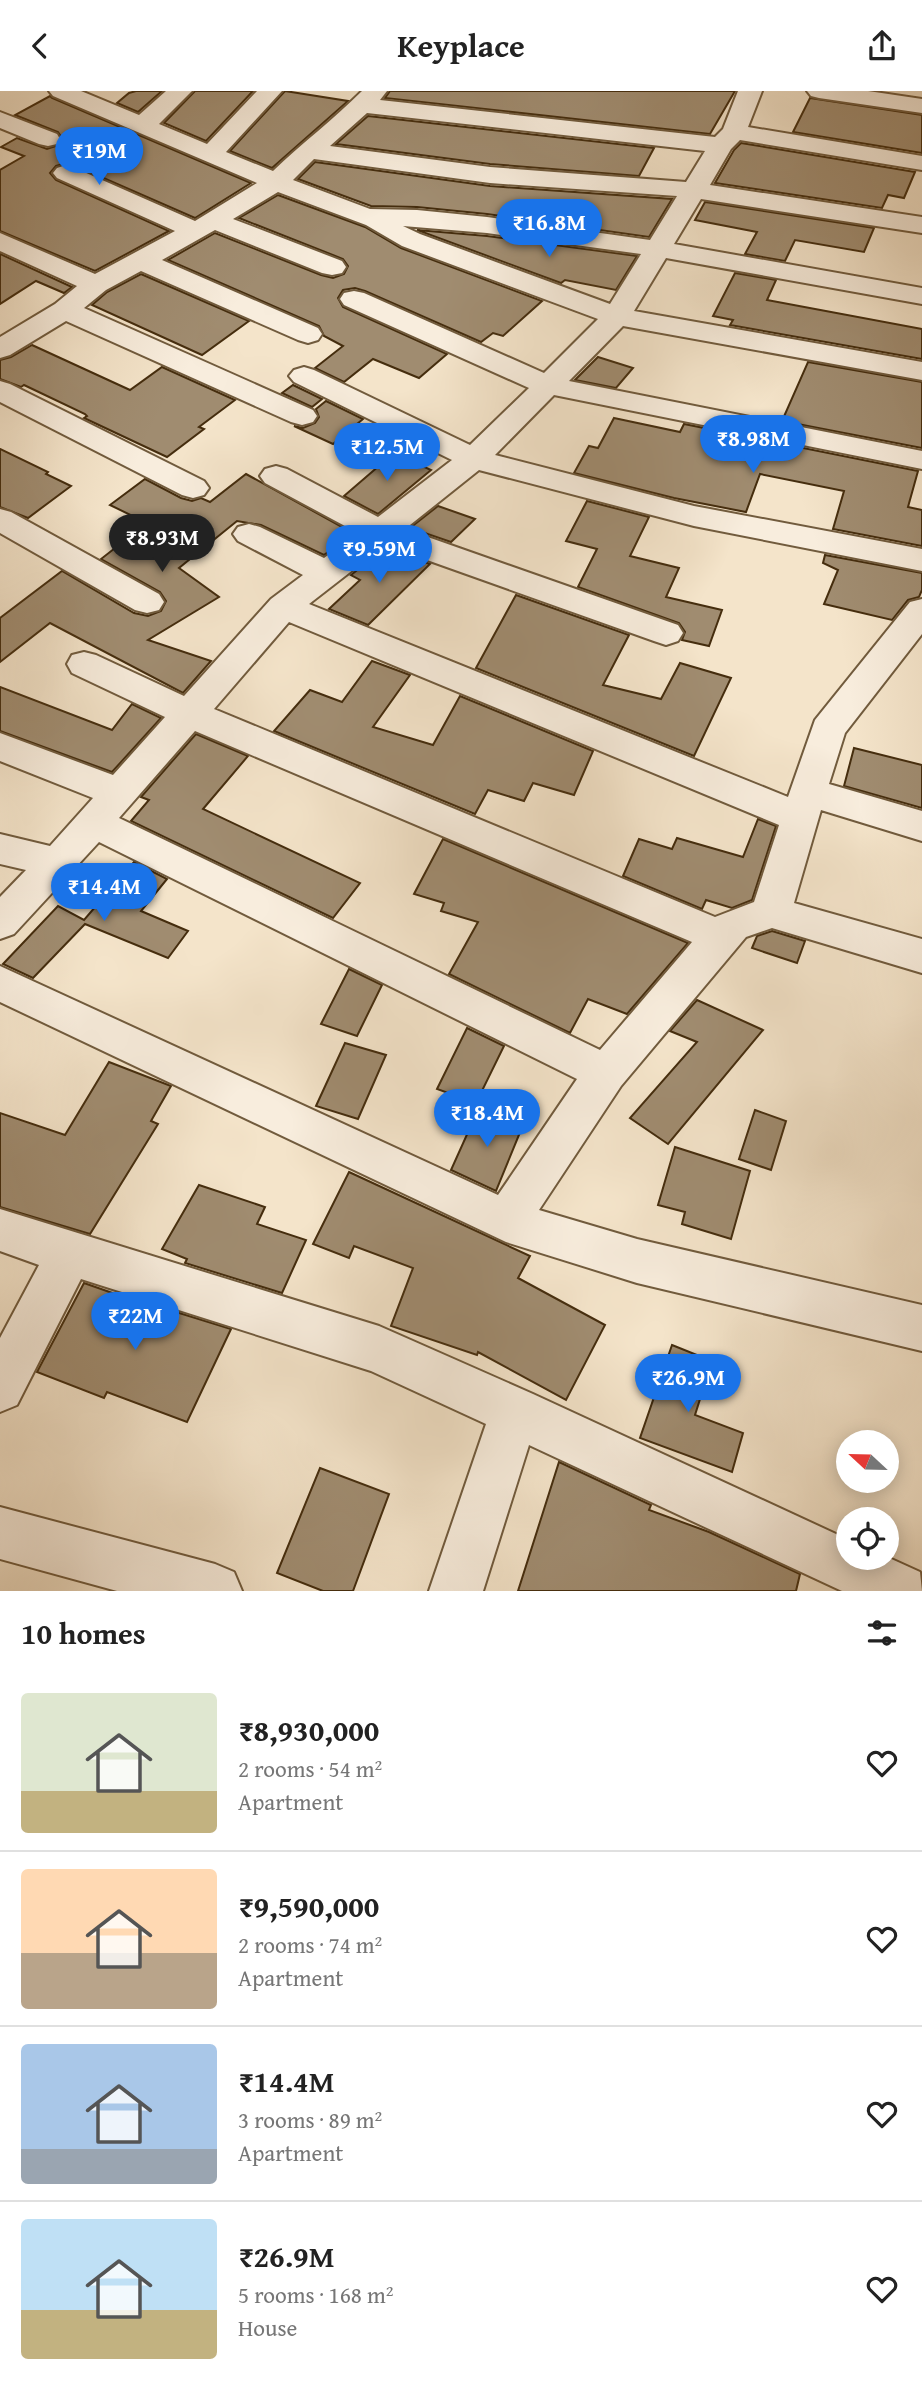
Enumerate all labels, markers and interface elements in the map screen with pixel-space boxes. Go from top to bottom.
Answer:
text: Keyplace [397,22,525,69]
icon: back [21,27,59,65]
icon: share [863,27,901,65]
pin: ₹19M [58,127,140,187]
text: ₹19M [71,133,127,166]
pin: ₹16.8M [492,199,606,259]
text: ₹16.8M [512,205,586,238]
pin: ₹8.98M [696,415,810,475]
text: ₹8.98M [716,421,790,454]
pin: ₹12.5M [330,423,444,483]
text: ₹12.5M [350,429,424,462]
pin: ₹8.93M [105,515,219,574]
text: ₹8.93M [125,520,199,553]
pin: ₹9.59M [322,525,436,585]
text: ₹9.59M [342,531,416,564]
pin: ₹14.4M [47,863,161,923]
text: ₹14.4M [67,869,141,902]
pin: ₹18.4M [430,1089,544,1149]
text: ₹18.4M [450,1095,524,1128]
pin: ₹22M [94,1293,176,1352]
text: ₹22M [107,1298,163,1331]
pin: ₹26.9M [631,1355,745,1414]
text: ₹26.9M [651,1360,725,1393]
north arrow [836,1430,900,1493]
map controls [836,1430,899,1570]
button: locate [836,1507,899,1570]
text: 10 homes [21,1611,146,1655]
icon: filters [863,1614,901,1652]
text: ₹8,930,000 [238,1708,379,1752]
icon: home [77,1721,161,1805]
icon: heart [863,1744,901,1782]
text: 2 rooms · 54 m² [238,1752,382,1785]
text: Apartment [238,1785,343,1818]
text: ₹9,590,000 [238,1884,379,1928]
icon: home [77,1897,161,1981]
icon: heart [863,1920,901,1958]
text: 2 rooms · 74 m² [238,1928,382,1961]
text: Apartment [238,1961,343,1994]
text: ₹14.4M [238,2059,334,2103]
icon: home [77,2072,161,2156]
icon: heart [863,2095,901,2133]
text: 3 rooms · 89 m² [238,2103,382,2136]
text: Apartment [238,2136,343,2169]
text: ₹26.9M [238,2234,334,2278]
icon: home [77,2247,161,2331]
icon: heart [863,2270,901,2308]
text: 5 rooms · 168 m² [238,2278,393,2311]
text: House [238,2311,297,2344]

